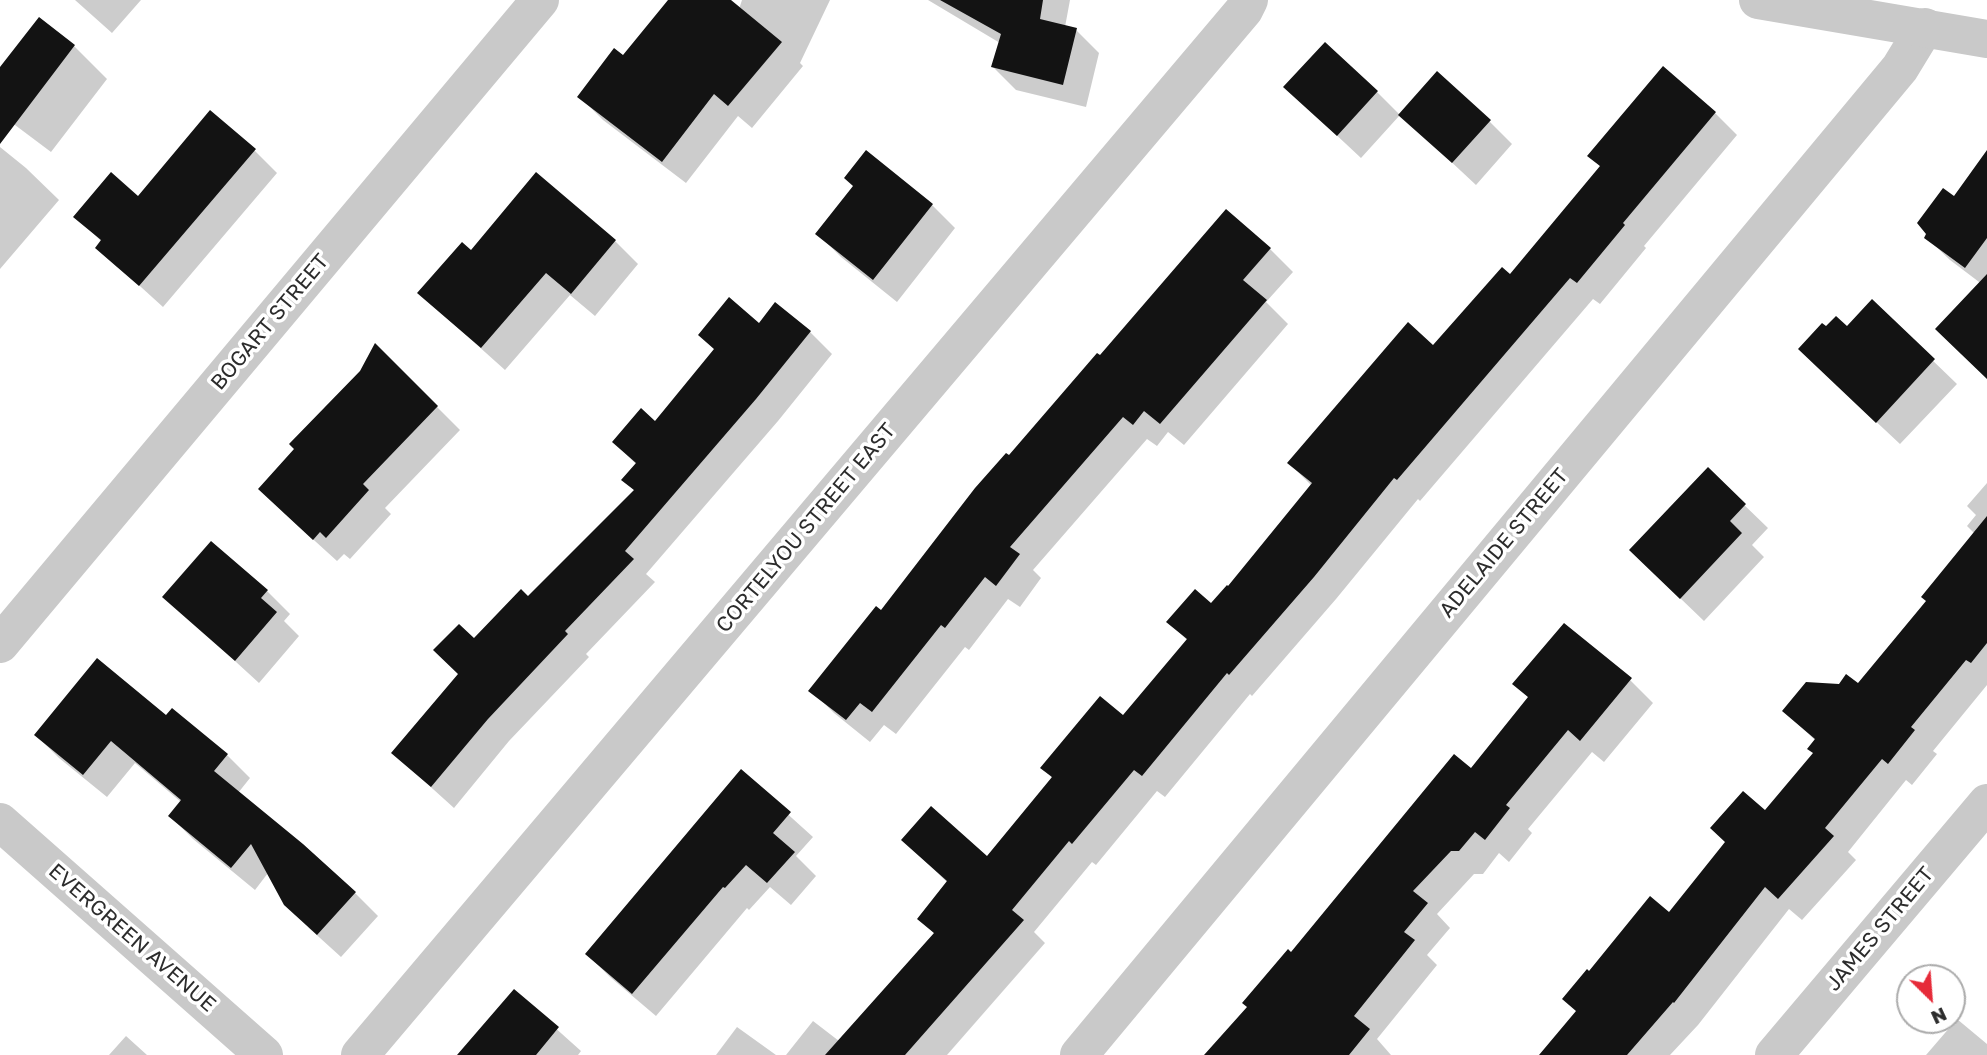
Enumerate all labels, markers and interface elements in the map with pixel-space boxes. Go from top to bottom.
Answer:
street label: BOGART STREET [206,249,334,395]
street label: CORTELYOU STREET EAST [711,418,901,638]
street label: ADELAIDE STREET [1434,463,1574,623]
street label: EVERGREEN AVENUE [43,859,221,1017]
street label: JAMES STREET [1821,862,1939,996]
north arrow [1896,964,1966,1034]
text: N [1928,1003,1951,1030]

